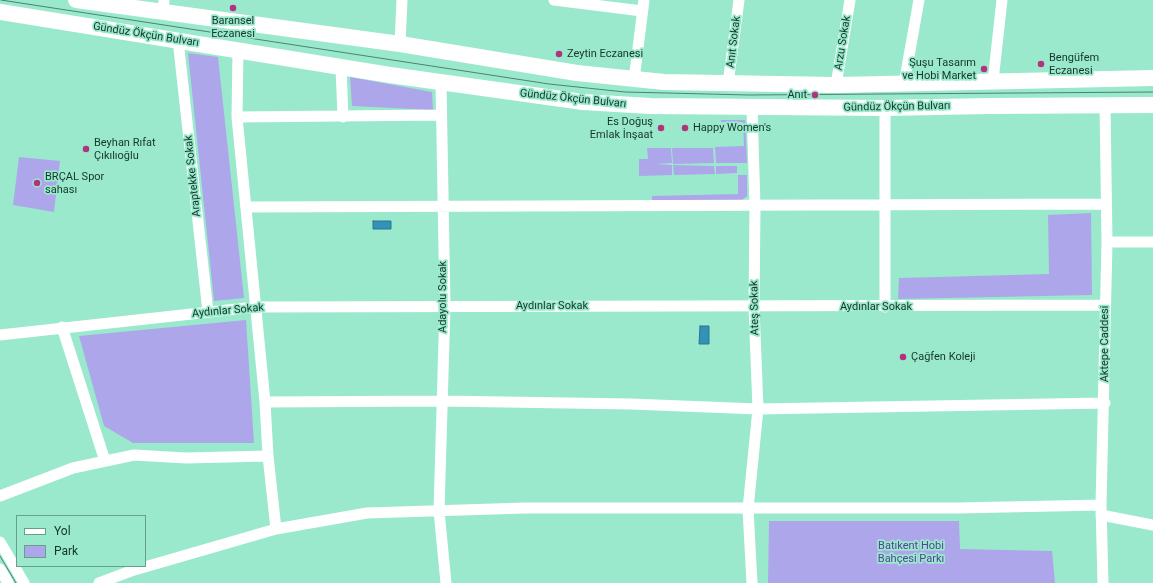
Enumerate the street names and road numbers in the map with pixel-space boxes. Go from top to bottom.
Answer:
street label: Anıt Sokak [724,15,744,69]
street label: Arzu Sokak [832,15,854,71]
street label: Gündüz Ökçün Bulvarı [92,20,200,50]
street label: Gündüz Ökçün Bulvarı [519,87,627,111]
street label: Gündüz Ökçün Bulvarı [843,99,951,115]
street label: Araptekke Sokak [182,135,204,217]
street label: Adayolu Sokak [436,261,450,333]
street label: Ateş Sokak [748,280,762,336]
street label: Aydınlar Sokak [516,299,588,313]
street label: Aydınlar Sokak [840,300,912,314]
street label: Aydınlar Sokak [192,301,264,321]
street label: Aktepe Caddesi [1098,306,1112,382]

